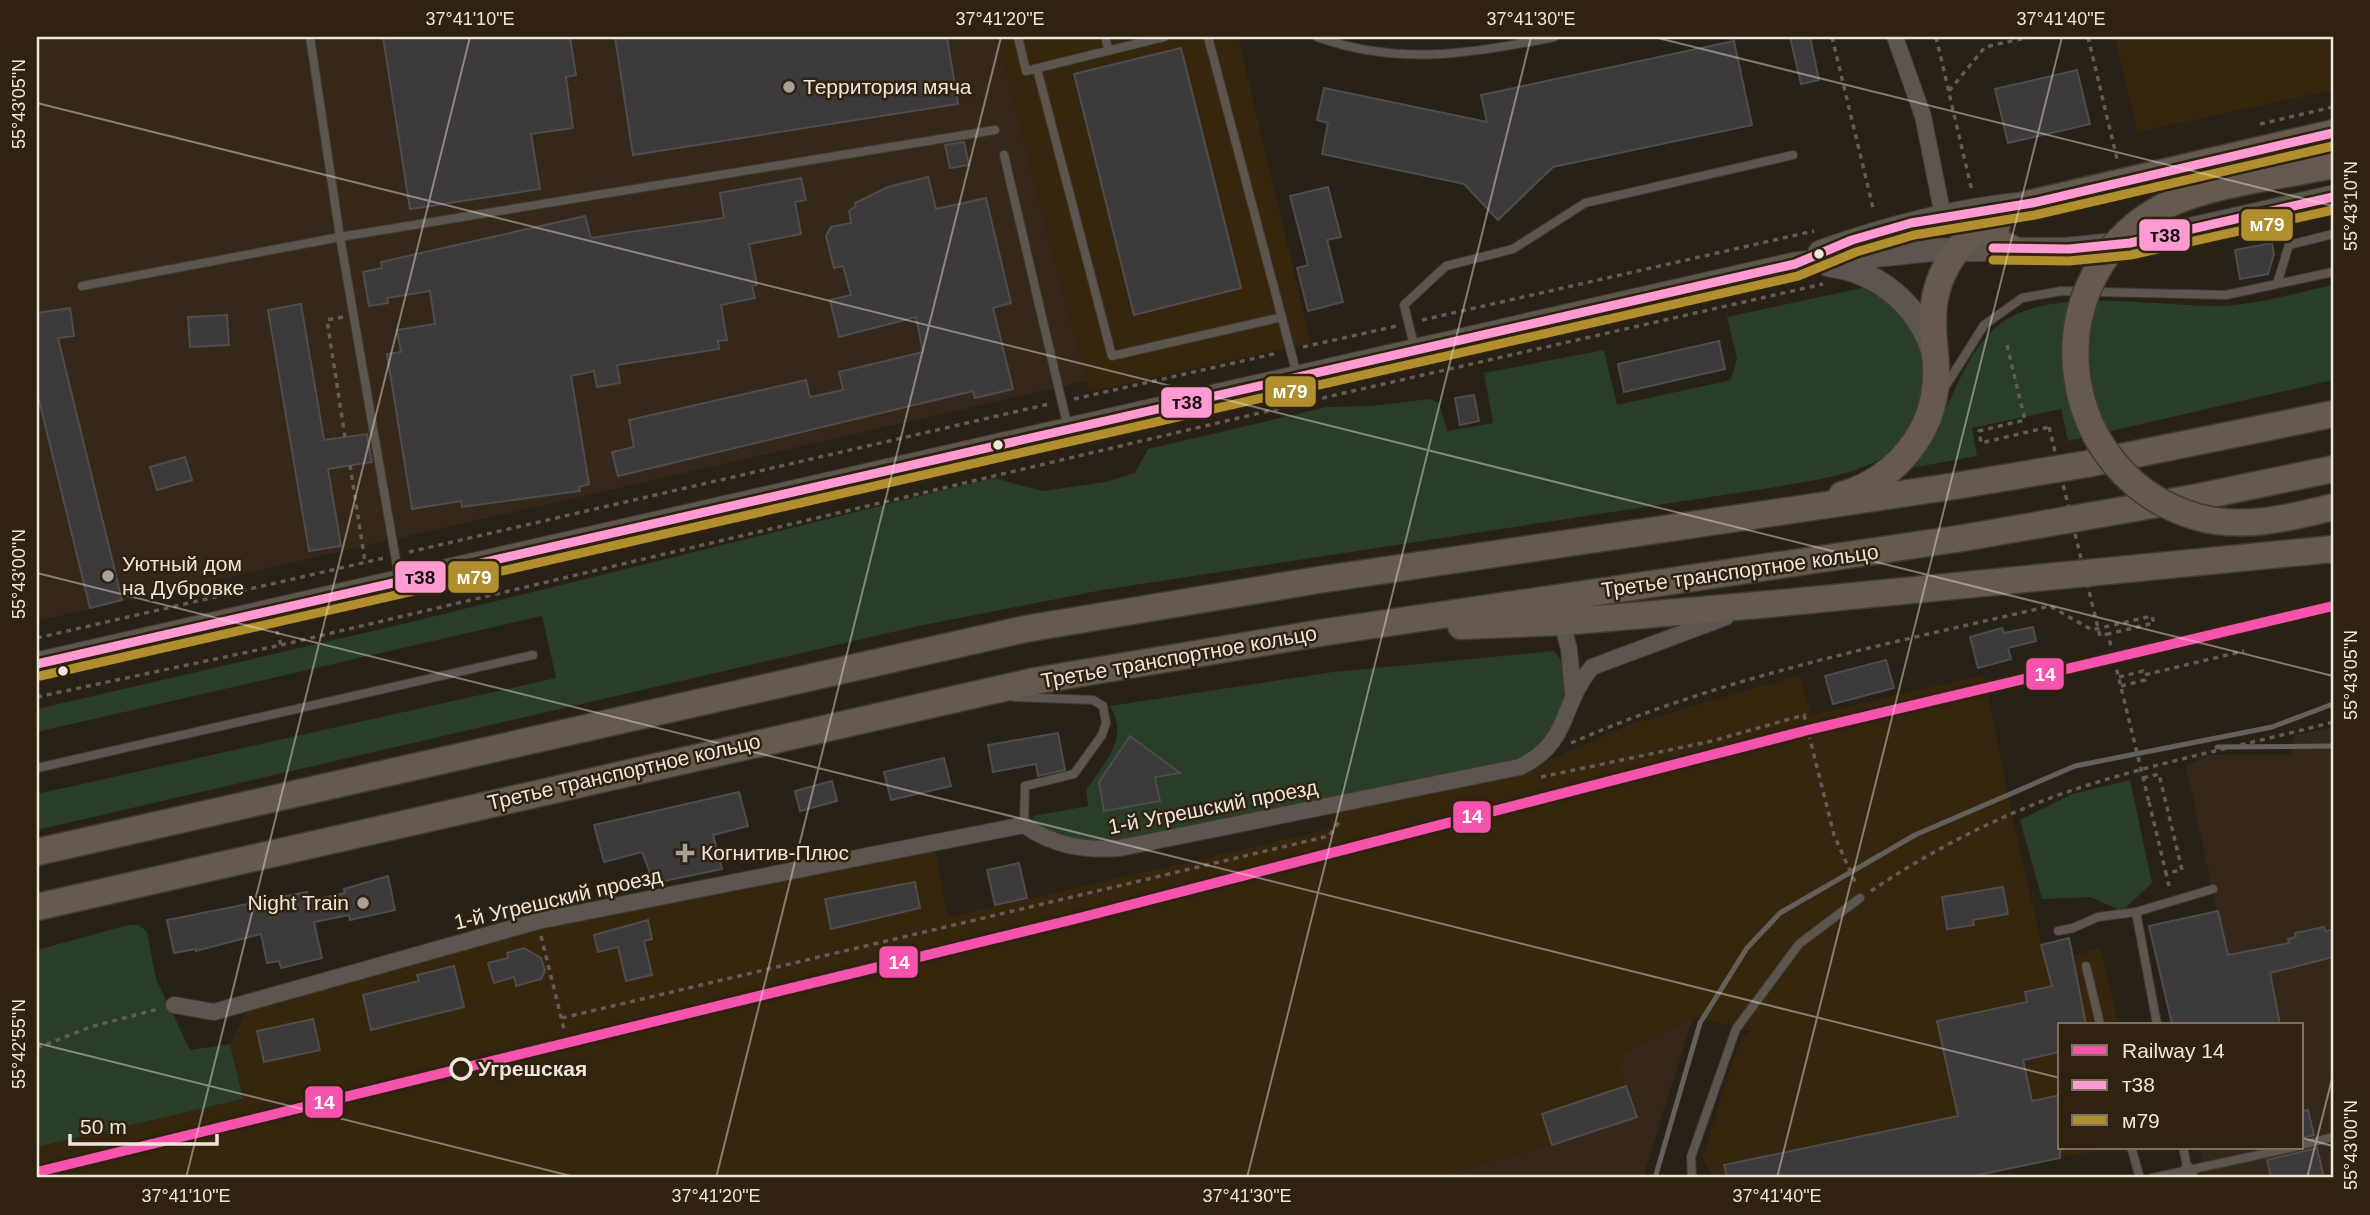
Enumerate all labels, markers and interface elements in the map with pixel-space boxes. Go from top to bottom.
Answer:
text: 37°41'10"E [425,9,515,29]
text: 37°41'20"E [955,9,1045,29]
text: 37°41'30"E [1486,9,1576,29]
text: 37°41'40"E [2016,9,2106,29]
text: 55°43'05"N [9,59,29,149]
place label: Территория мяча [803,75,972,98]
marker: Территория мяча [781,79,797,95]
text: 55°43'10"N [2341,161,2361,251]
line badge: м79 [2240,208,2294,242]
text: м79 [2249,214,2285,235]
line badge: т38 [2138,218,2191,252]
text: т38 [2150,225,2180,246]
unlabelled marker [1812,247,1826,261]
line badge: м79 [1264,375,1317,408]
text: м79 [1272,381,1308,402]
line badge: т38 [1160,386,1213,419]
text: т38 [1172,392,1202,413]
unlabelled marker [991,438,1005,452]
text: 55°43'00"N [9,529,29,619]
street label: Третье транспортное кольцо [1600,540,1880,601]
place label: Уютный дом на Дубровке [122,552,244,599]
line badge: т38 [394,560,447,594]
line badge: м79 [447,560,500,594]
text: т38 [405,567,435,588]
text: м79 [456,567,492,588]
marker: Уютный дом на Дубровке [100,568,116,584]
street label: Третье транспортное кольцо [1039,621,1319,692]
text: 55°43'05"N [2341,630,2361,720]
line badge: 14 [2025,657,2065,691]
unlabelled marker [56,664,70,678]
text: 14 [2034,664,2056,685]
street label: Третье транспортное кольцо [485,729,763,814]
street label: 1-й Угрешский проезд [1106,775,1320,838]
line badge: 14 [1452,800,1492,834]
text: 14 [1461,806,1483,827]
place label: Когнитив-Плюс [701,841,849,864]
marker: Когнитив-Плюс [675,843,695,863]
street label: 1-й Угрешский проезд [452,863,664,934]
place label: Night Train [247,891,349,914]
marker: Night Train [355,895,371,911]
line badge: 14 [878,945,919,979]
text: 14 [888,952,910,973]
text: 55°42'55"N [9,999,29,1089]
legend [2058,1023,2304,1148]
text: Railway 14 [2122,1039,2225,1062]
place label: Угрешская [478,1057,587,1080]
marker: Угрешская [450,1058,472,1080]
text: т38 [2122,1073,2155,1096]
line badge: 14 [304,1085,344,1119]
text: 14 [313,1092,335,1113]
text: 55°43'00"N [2341,1100,2361,1190]
scale bar [70,1103,217,1147]
text: м79 [2122,1109,2160,1132]
text: 50 m [80,1115,127,1138]
text: 37°41'10"E [141,1186,231,1206]
text: 37°41'20"E [671,1186,761,1206]
text: 37°41'30"E [1202,1186,1292,1206]
text: 37°41'40"E [1732,1186,1822,1206]

